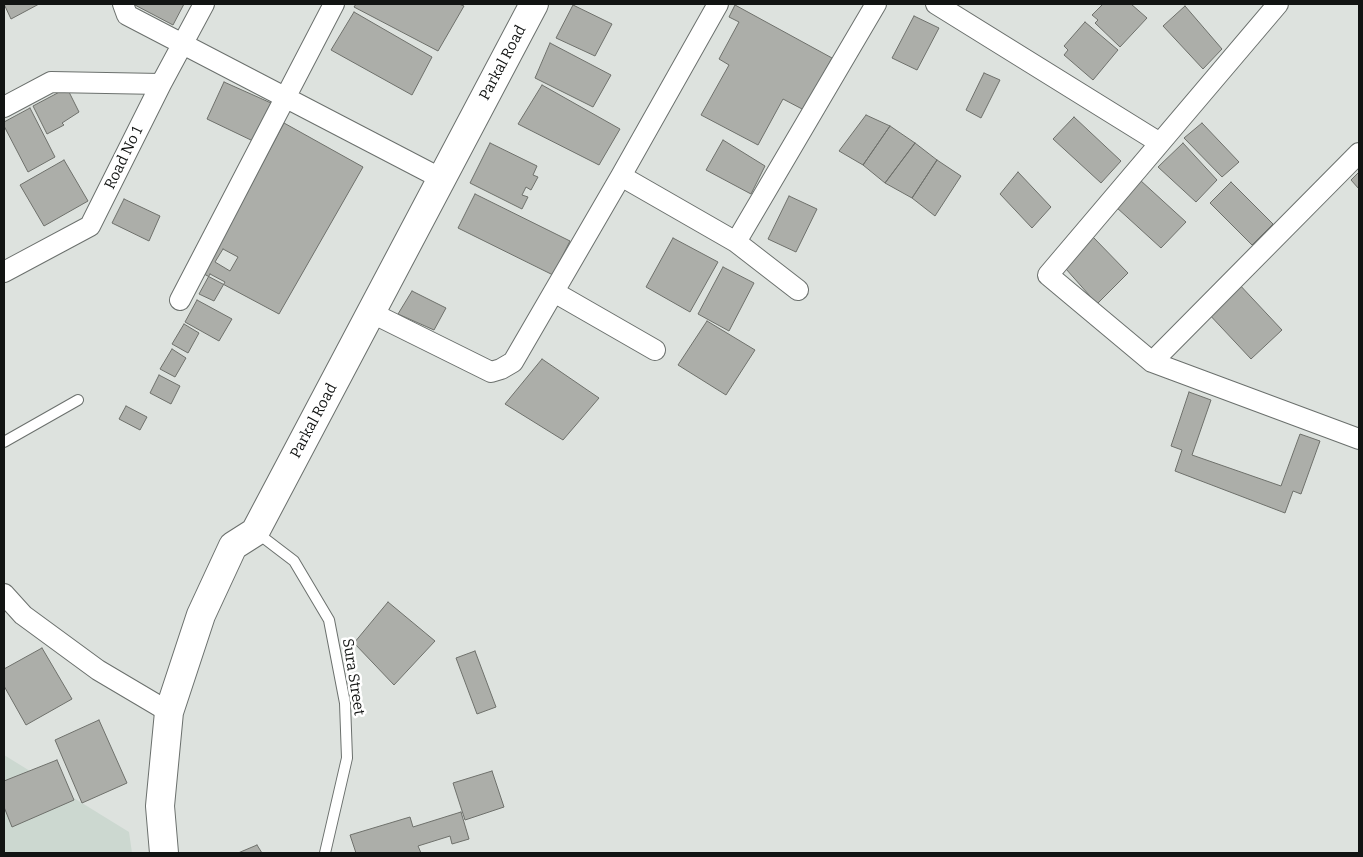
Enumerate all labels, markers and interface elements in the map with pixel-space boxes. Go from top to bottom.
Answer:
street label: Parkal Road [476,23,530,103]
street label: Road No 1 [101,124,147,192]
street label: Parkal Road [287,381,341,461]
street label: Sura Street [338,637,368,717]

